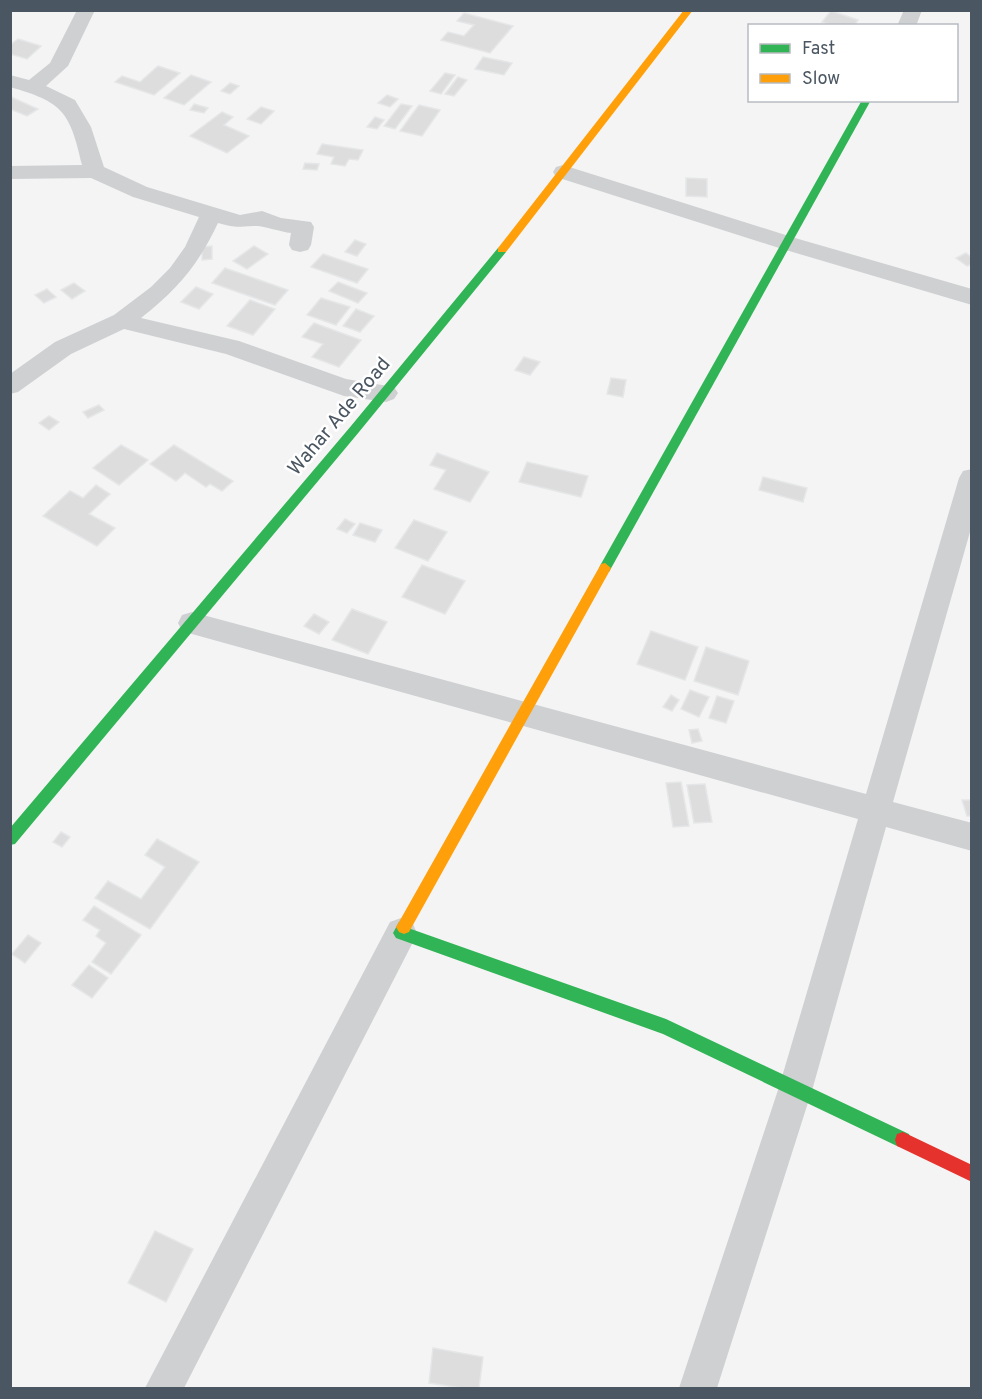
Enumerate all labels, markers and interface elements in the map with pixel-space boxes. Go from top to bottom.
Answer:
legend [748,24,958,102]
text: Fast [802,38,835,61]
text: Slow [802,68,840,91]
street label: Wahar Ade Road [283,352,397,482]

